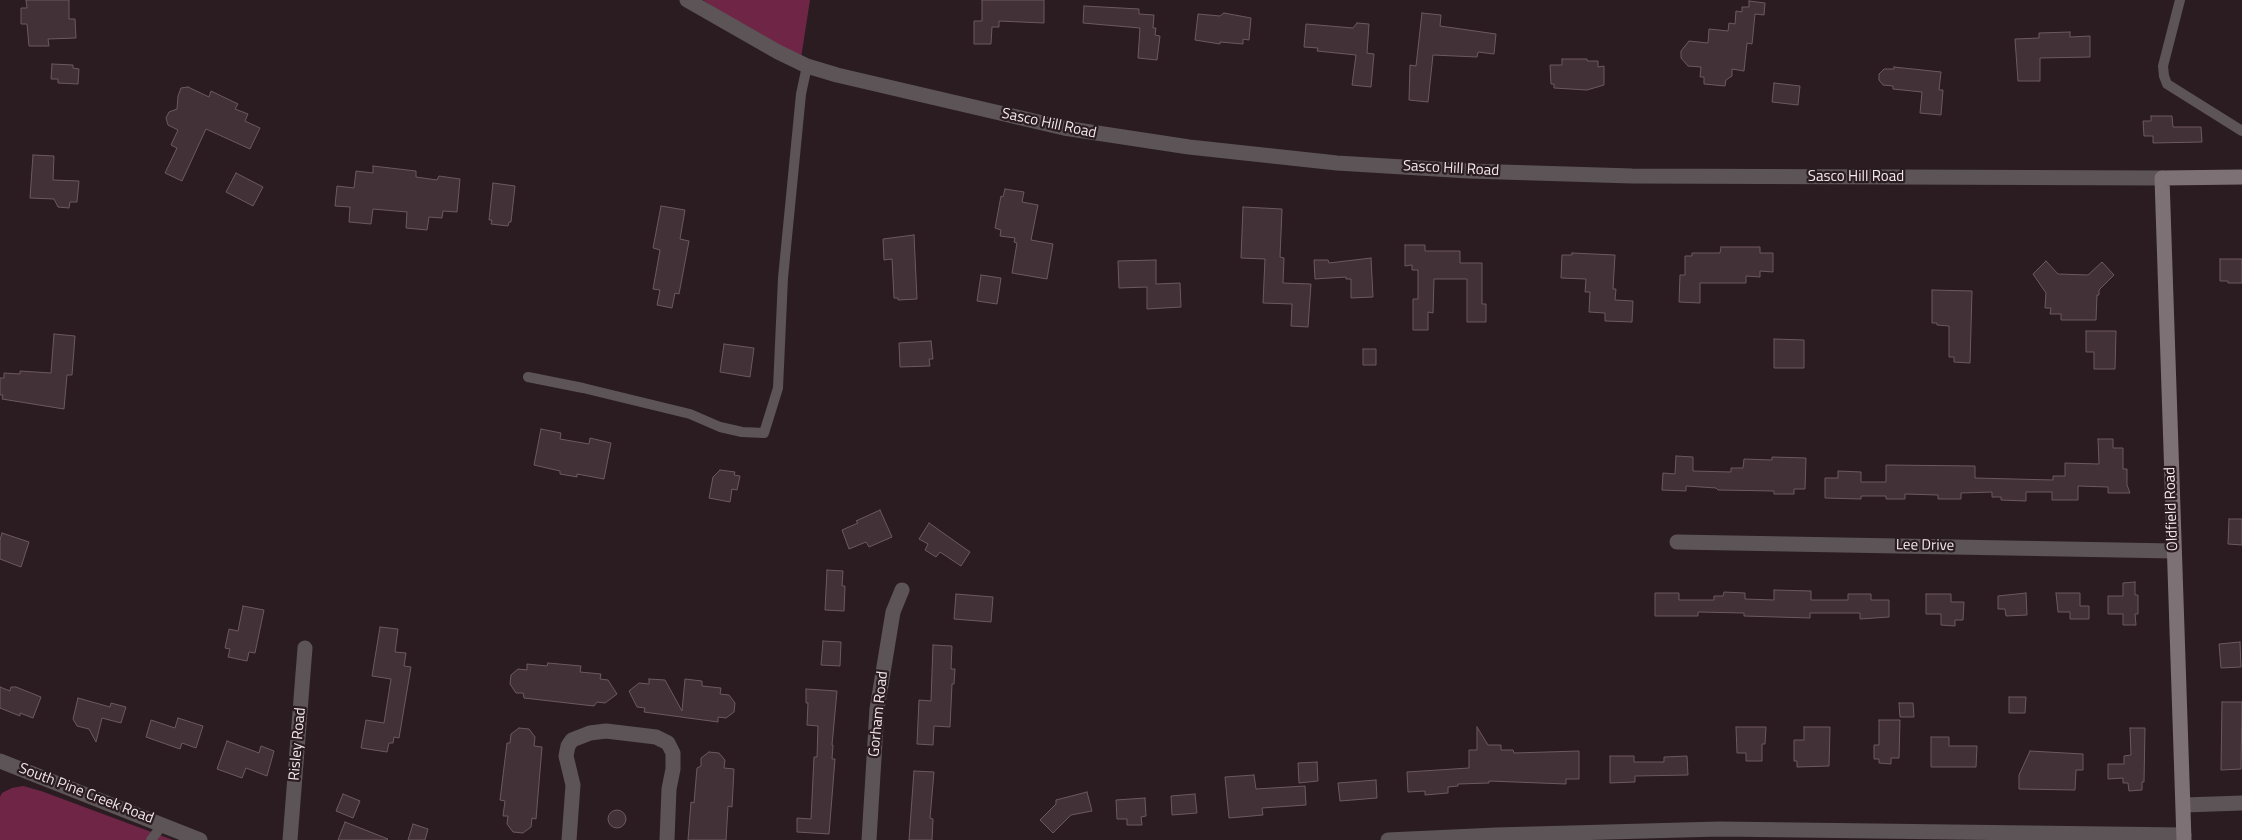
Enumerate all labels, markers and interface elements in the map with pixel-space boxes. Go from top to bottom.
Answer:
street label: Sasco Hill Road [1000,105,1098,143]
street label: Sasco Hill Road [1402,157,1500,181]
street label: Sasco Hill Road [1808,168,1904,186]
street label: Oldfield Road [2162,467,2182,551]
street label: Lee Drive [1896,536,1954,556]
street label: Gorham Road [866,670,892,758]
street label: Risley Road [286,707,310,781]
street label: South Pine Creek Road [16,760,156,828]

